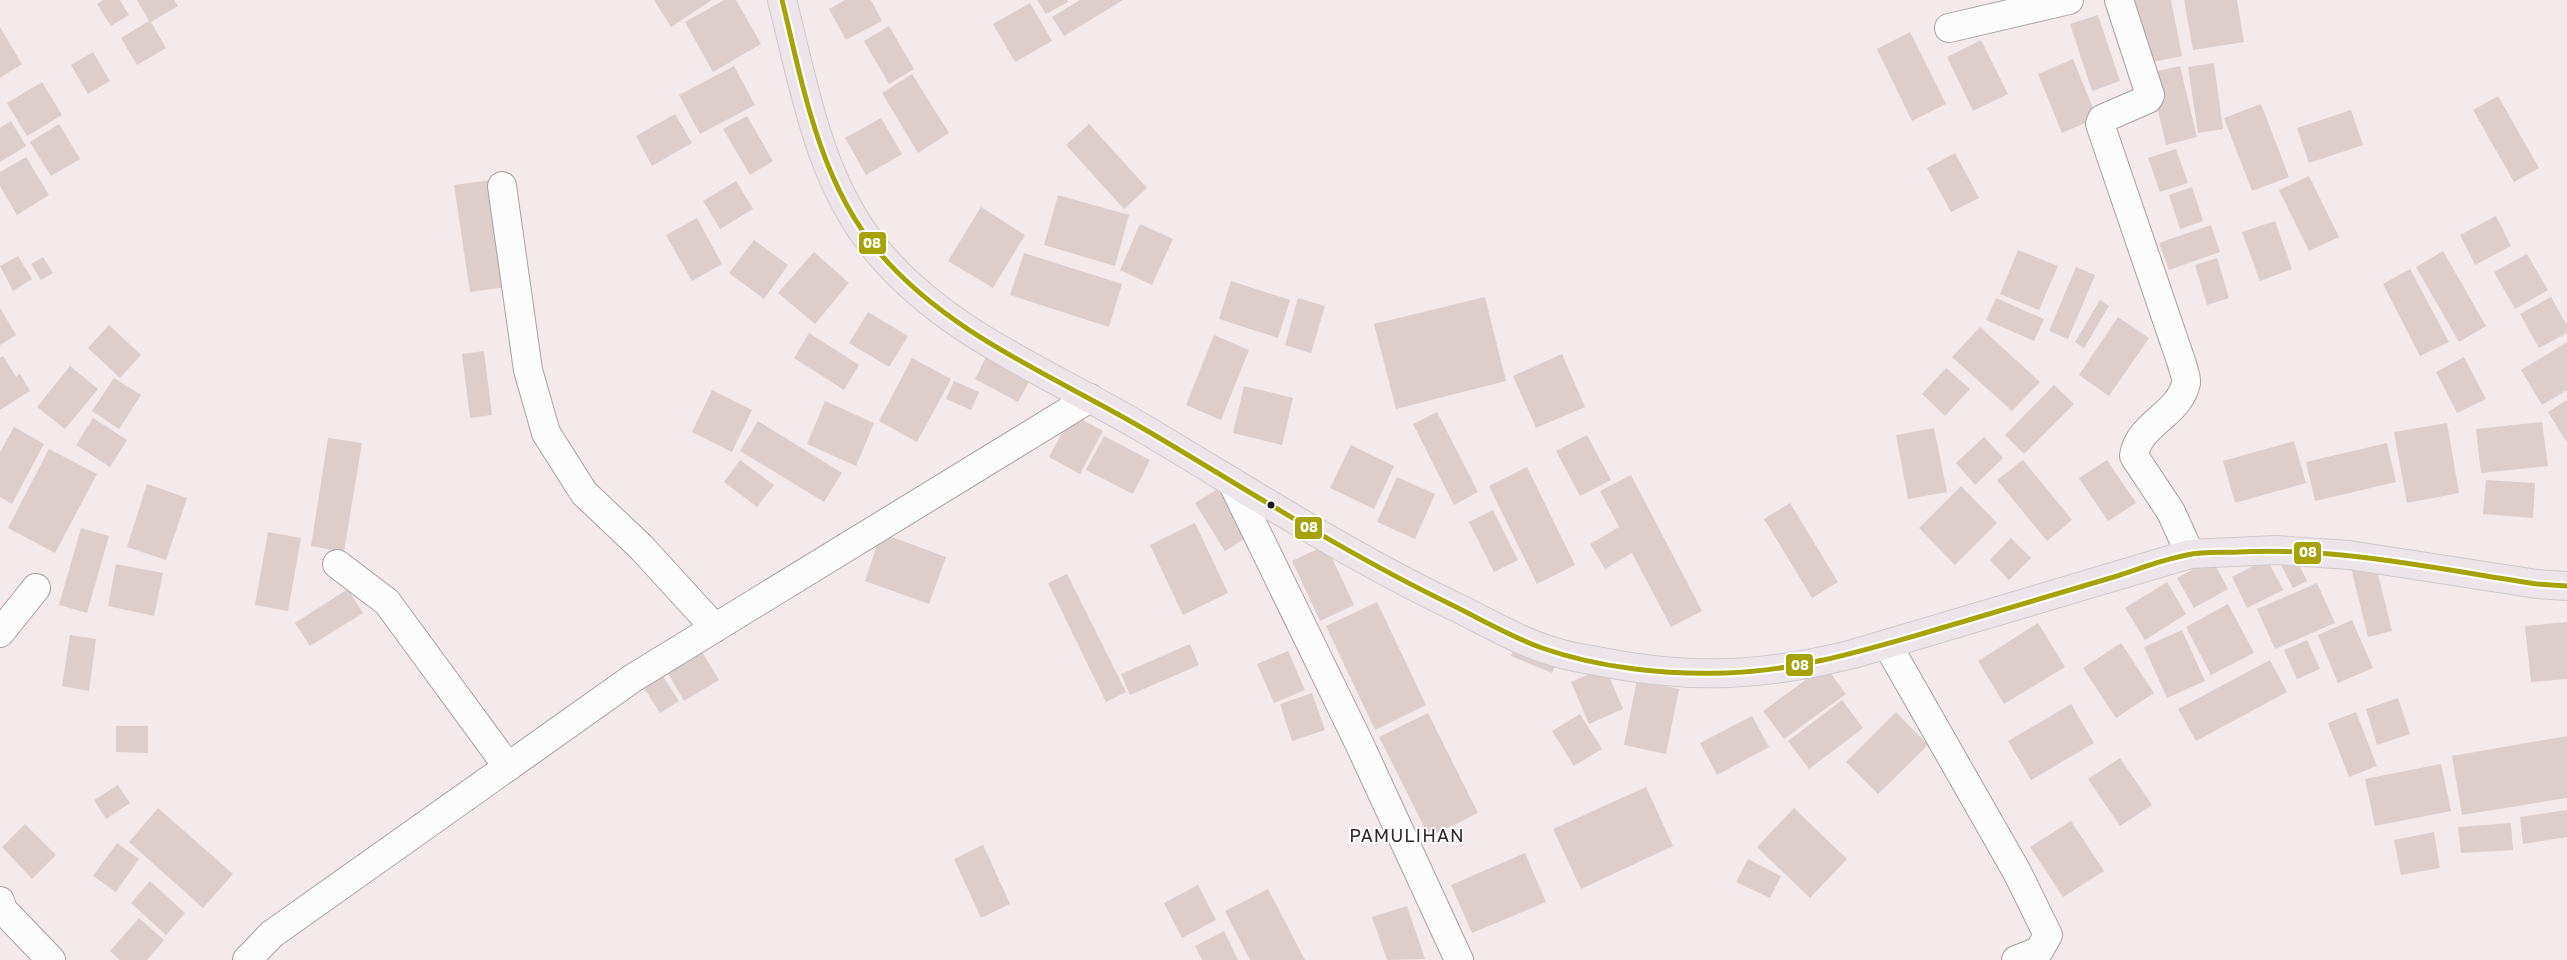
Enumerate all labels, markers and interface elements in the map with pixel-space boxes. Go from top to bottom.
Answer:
line badge: 08 [858,231,887,255]
text: 08 [863,234,881,251]
unlabelled marker [1266,500,1276,510]
line badge: 08 [1294,516,1323,540]
text: 08 [1300,518,1318,535]
line badge: 08 [2293,541,2322,565]
text: 08 [2299,543,2317,560]
line badge: 08 [1785,653,1814,677]
text: 08 [1791,656,1809,673]
district label: PAMULIHAN [1349,824,1465,846]

